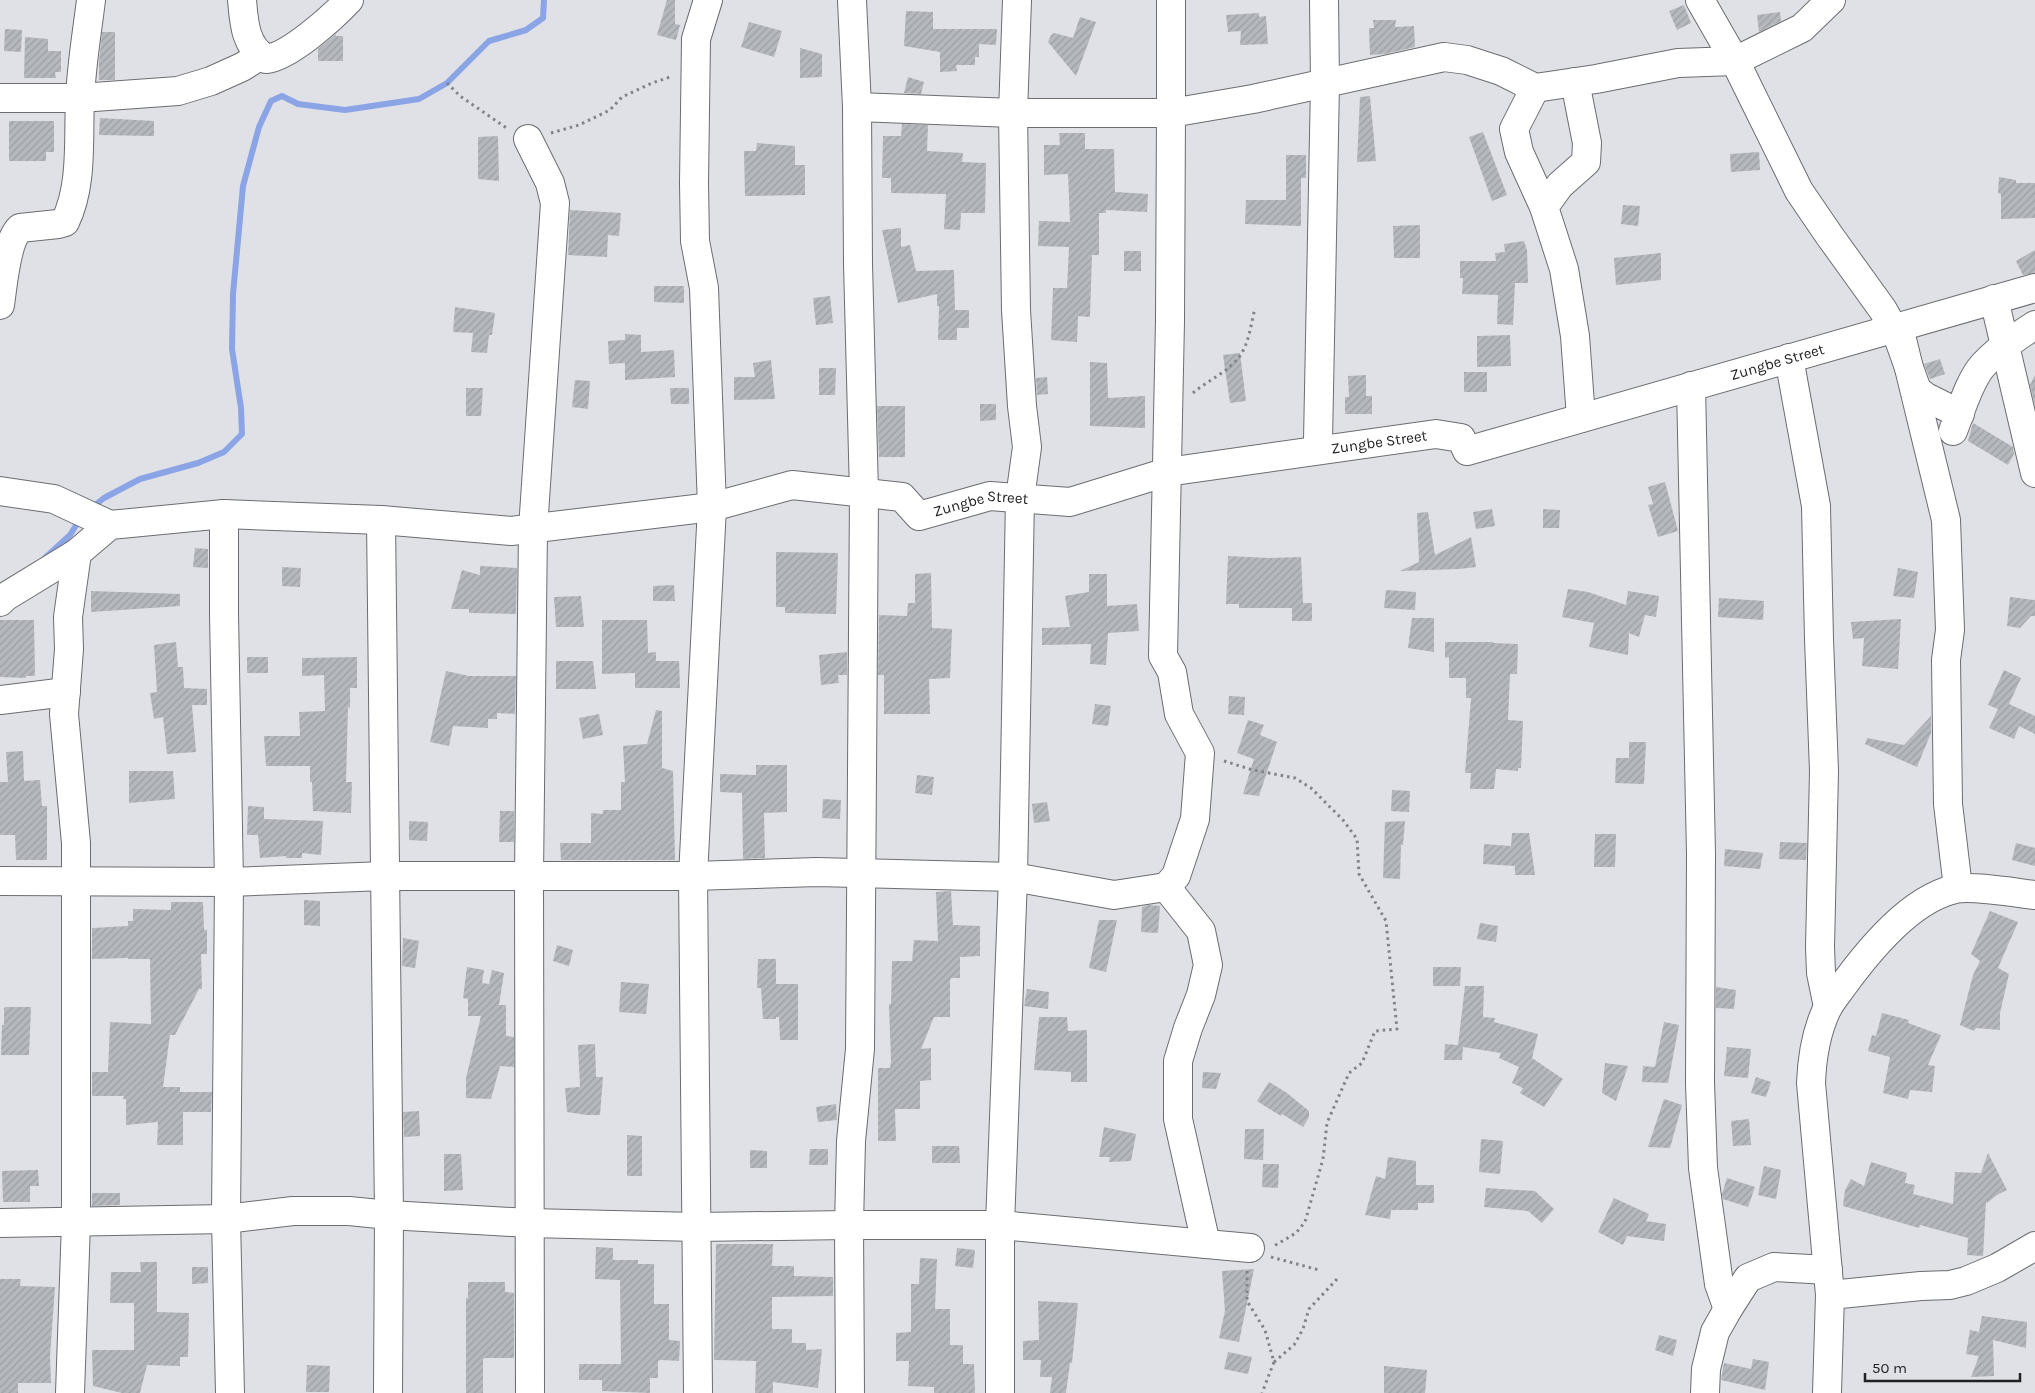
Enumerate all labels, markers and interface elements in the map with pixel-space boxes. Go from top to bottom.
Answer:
street label: Zungbe Street [1728,340,1827,384]
street label: Zungbe Street [1330,426,1429,458]
street label: Zungbe Street [931,487,1029,521]
scale bar [1865,1350,2020,1382]
text: 50 m [1872,1359,1907,1377]

